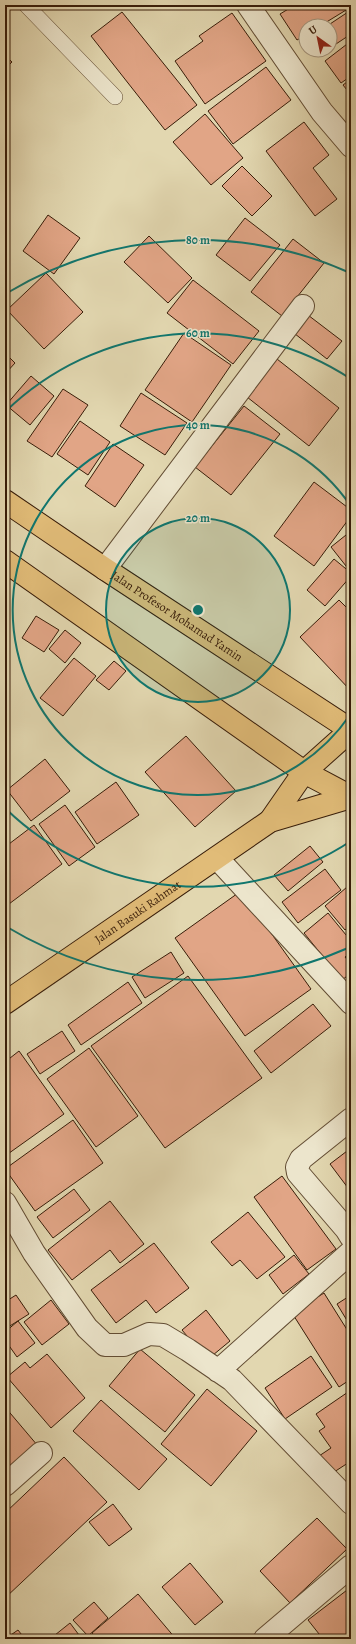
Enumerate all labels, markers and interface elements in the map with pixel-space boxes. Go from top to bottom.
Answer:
north arrow [298,18,338,58]
text: U [306,21,321,38]
text: 80 m [186,232,210,248]
text: 60 m [186,325,210,341]
text: 40 m [186,417,210,433]
text: 20 m [186,510,210,526]
street label: Jalan Profesor Mohamad Yamin [108,567,246,665]
centre of rings [191,603,205,617]
street label: Jalan Basuki Rahmat [91,877,184,947]

